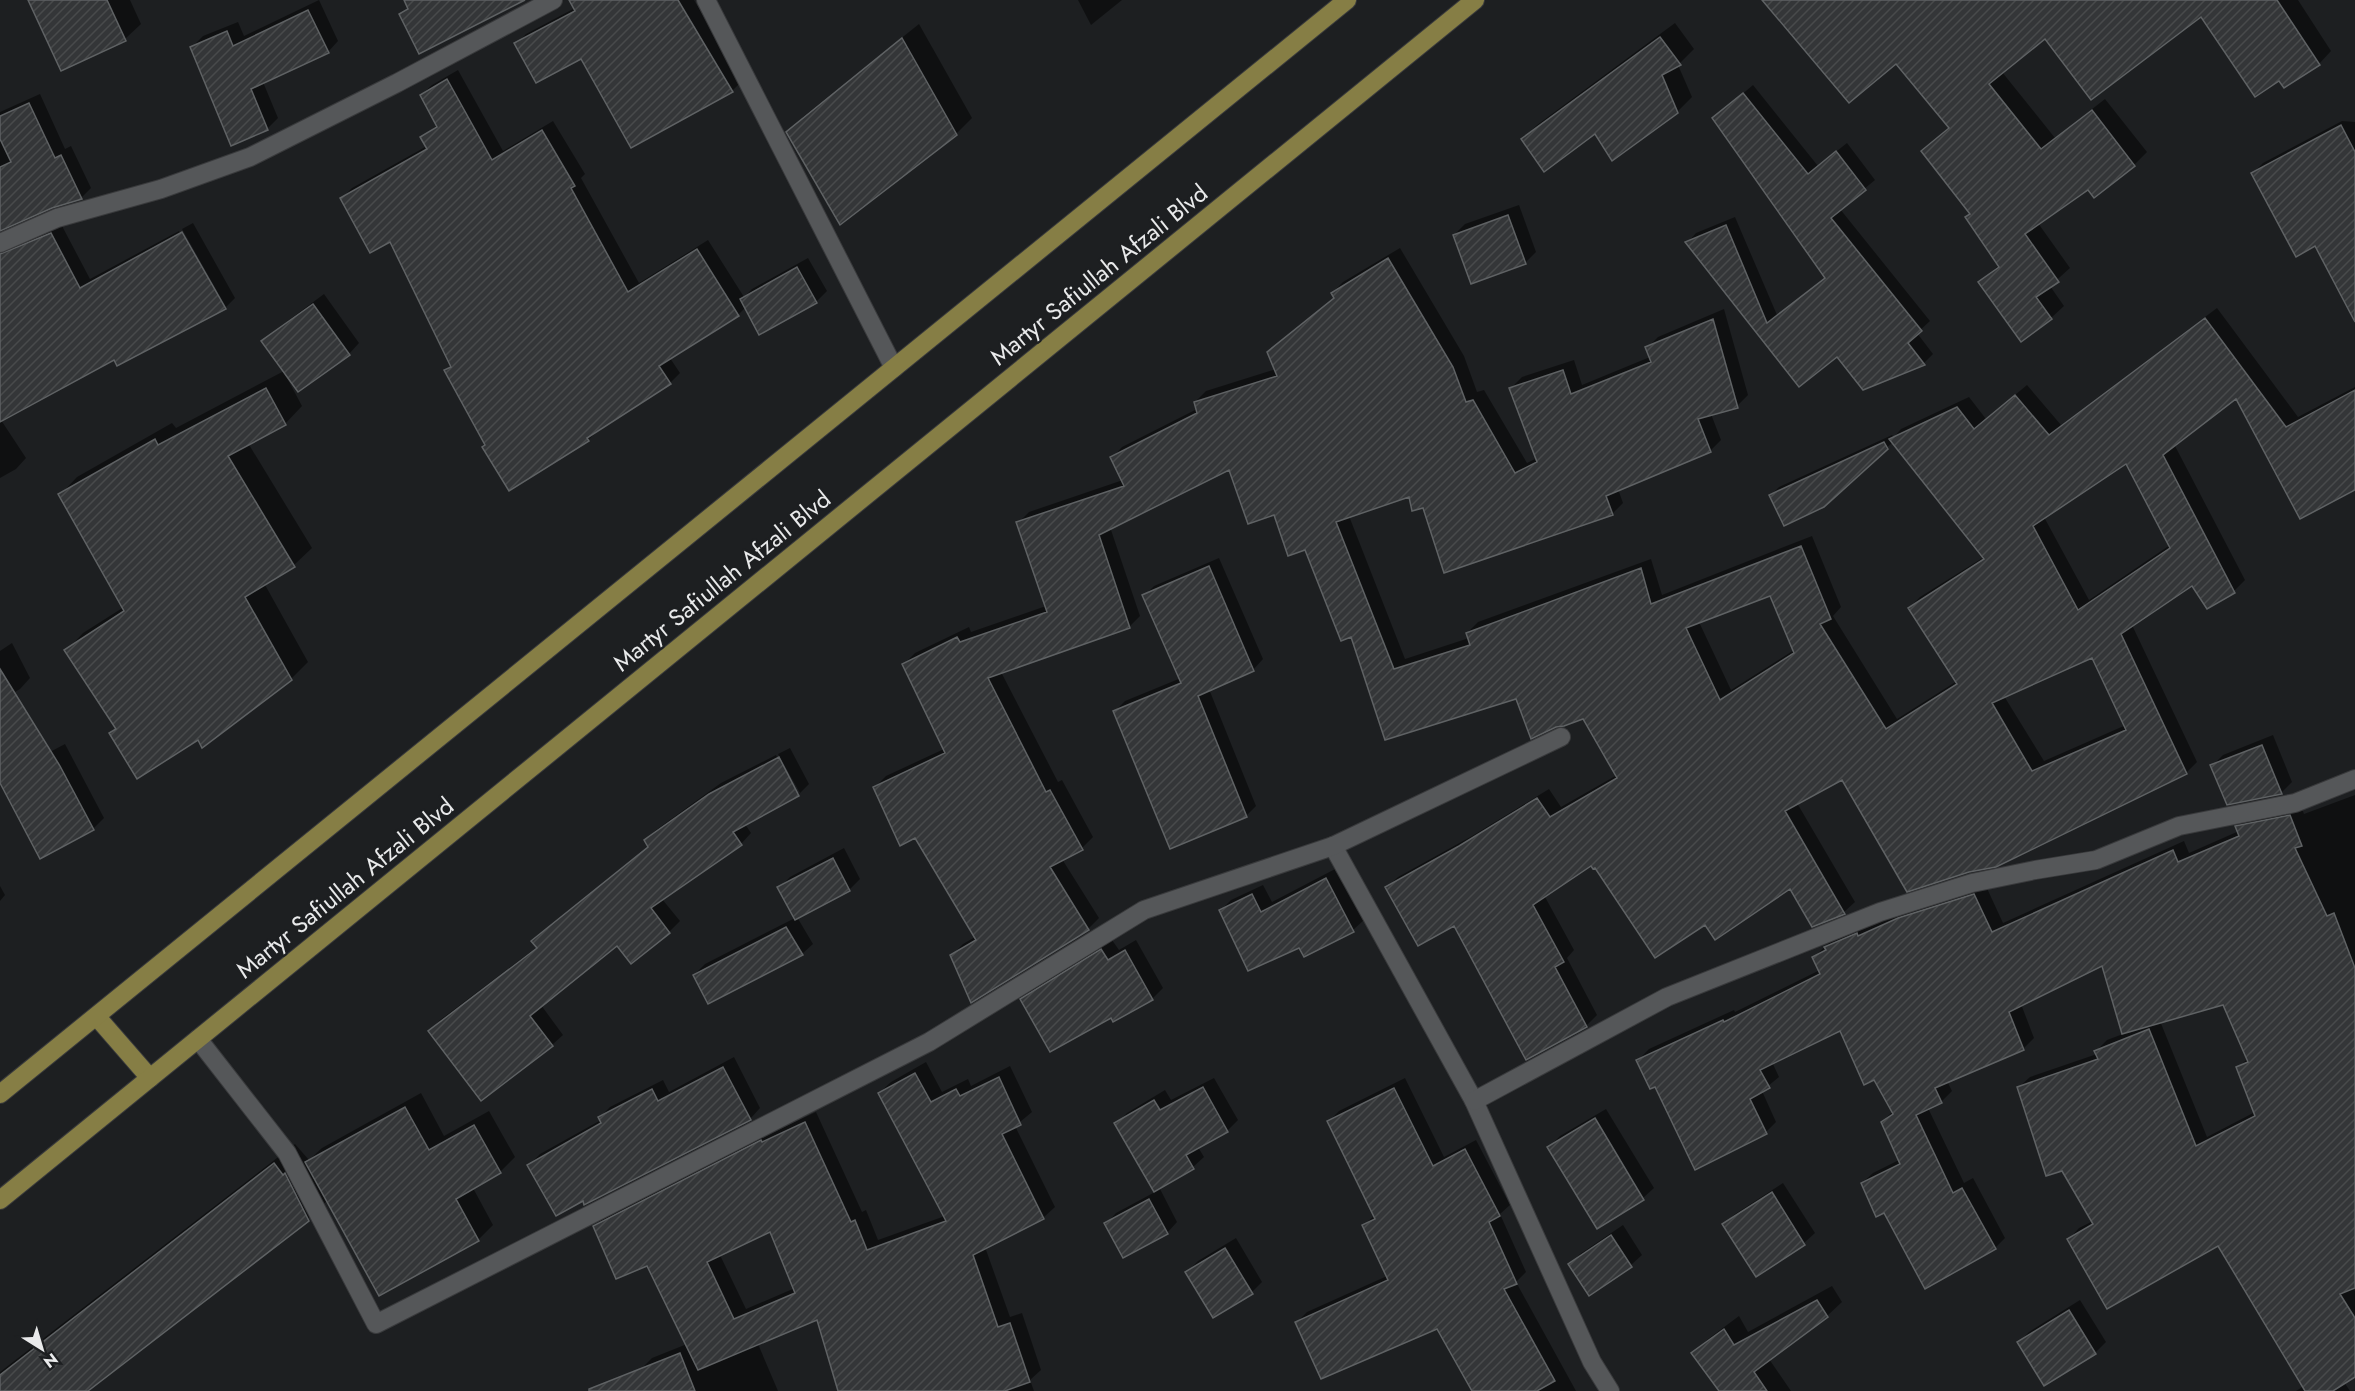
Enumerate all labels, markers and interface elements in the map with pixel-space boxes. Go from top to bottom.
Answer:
street label: Martyr Safiullah Afzali Blvd [982,176,1215,374]
street label: Martyr Safiullah Afzali Blvd [605,482,838,680]
street label: Martyr Safiullah Afzali Blvd [228,789,461,987]
north arrow [12,1319,72,1379]
text: N [39,1348,63,1374]

